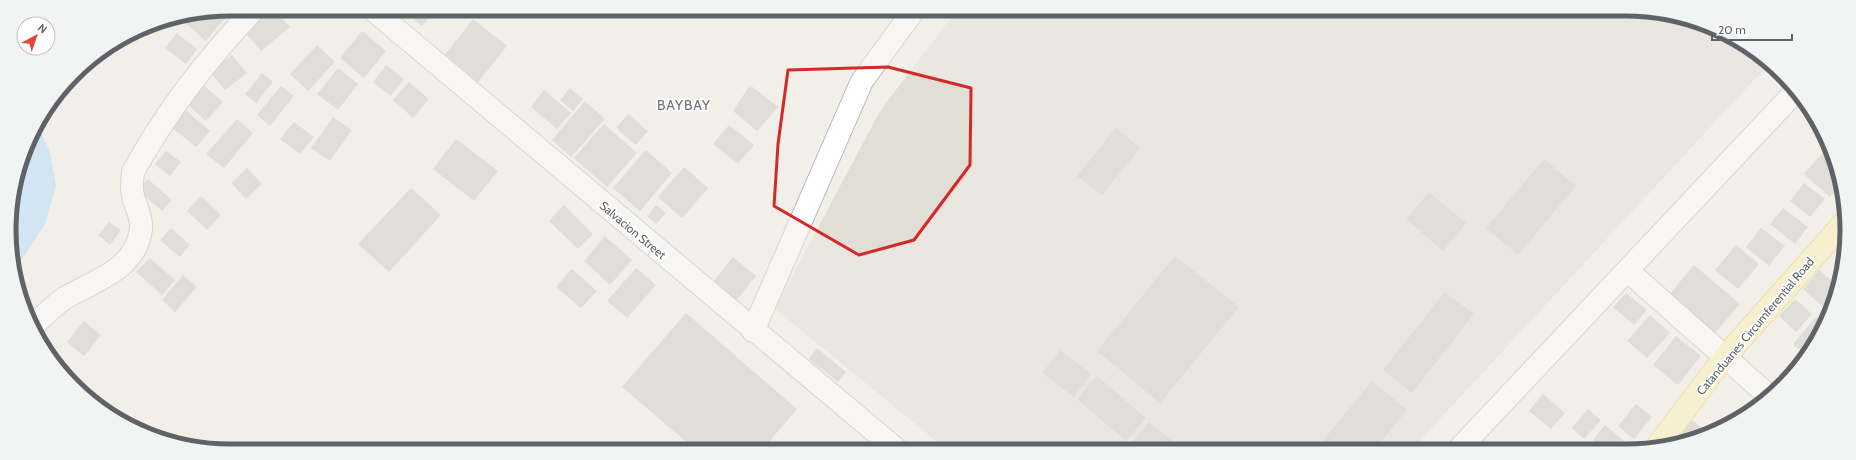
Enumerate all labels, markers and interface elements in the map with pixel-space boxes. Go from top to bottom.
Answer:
north arrow [16,16,56,56]
scale bar [1712,16,1792,42]
text: N [35,20,50,36]
text: 20 m [1718,22,1746,37]
district label: BAYBAY [657,96,711,114]
street label: Salvacion Street [597,198,669,262]
street label: Catanduanes Circumferential Road [1693,254,1817,398]

